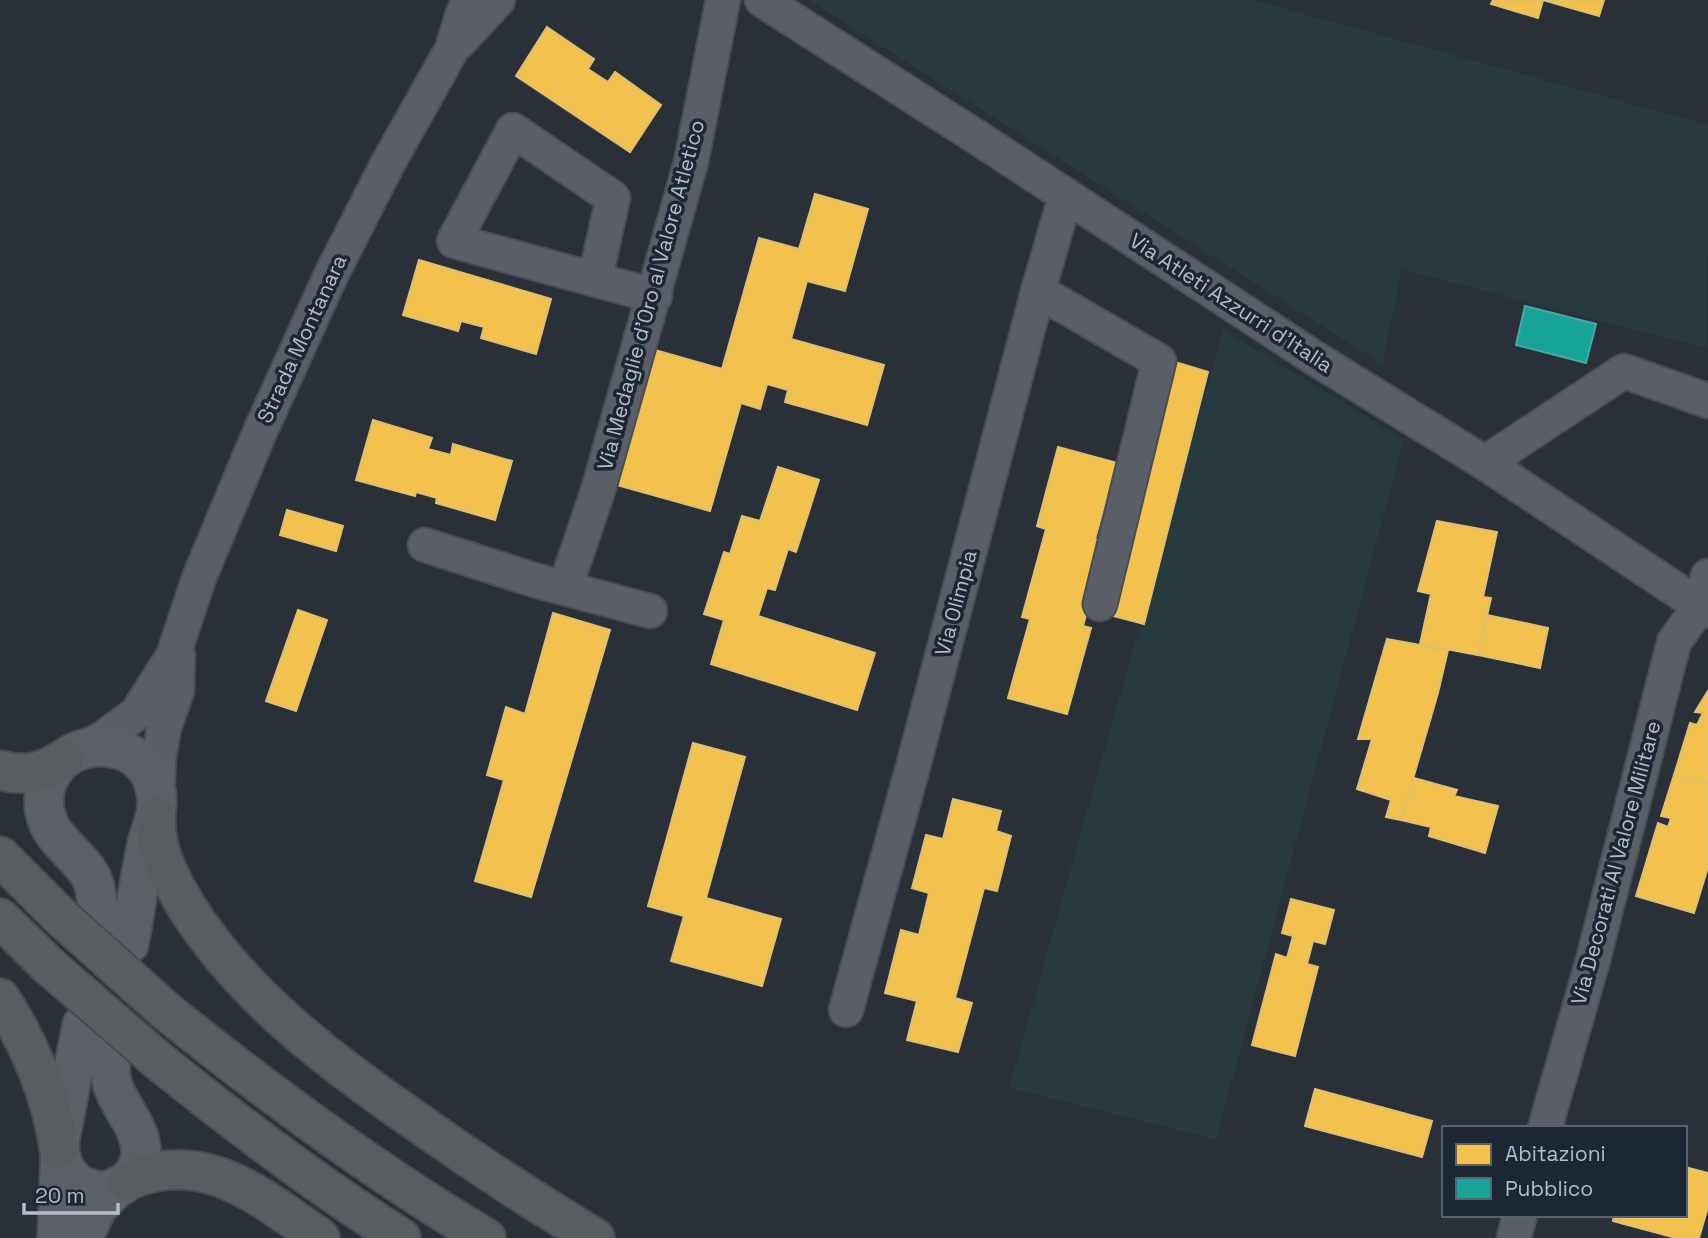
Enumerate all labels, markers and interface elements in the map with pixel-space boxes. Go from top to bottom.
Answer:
street label: Via Medaglie d'Oro al Valore Atletico [591,117,710,473]
street label: Via Atleti Azzurri d'Italia [1124,227,1338,379]
street label: Strada Montanara [251,250,352,427]
street label: Via Olimpia [928,547,983,659]
street label: Via Decorati Al Valore Militare [1565,718,1666,1008]
legend [1442,1126,1687,1217]
text: Abitazioni [1505,1140,1606,1167]
scale bar [24,1172,119,1216]
text: Pubblico [1505,1175,1593,1202]
text: 20 m [35,1182,85,1209]

